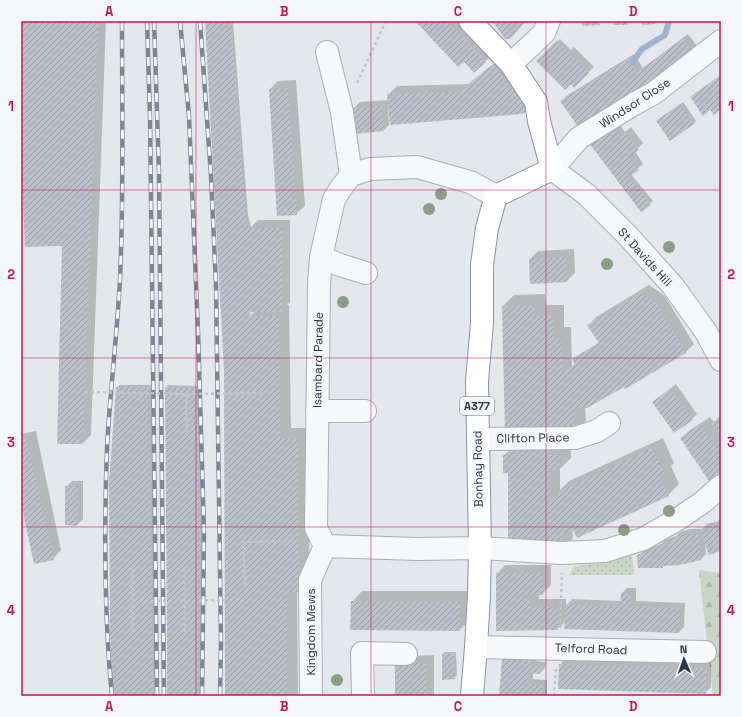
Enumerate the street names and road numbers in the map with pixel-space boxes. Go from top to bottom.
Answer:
street label: Windsor Close [597,74,673,132]
street label: St Davids Hill [614,224,676,290]
street label: Isambard Parade [309,312,327,408]
road number: A377 [460,397,494,415]
street label: Clifton Place [496,429,570,447]
street label: Bonhay Road [469,431,487,507]
street label: Kingdom Mews [303,588,319,676]
street label: Telford Road [554,640,628,658]

